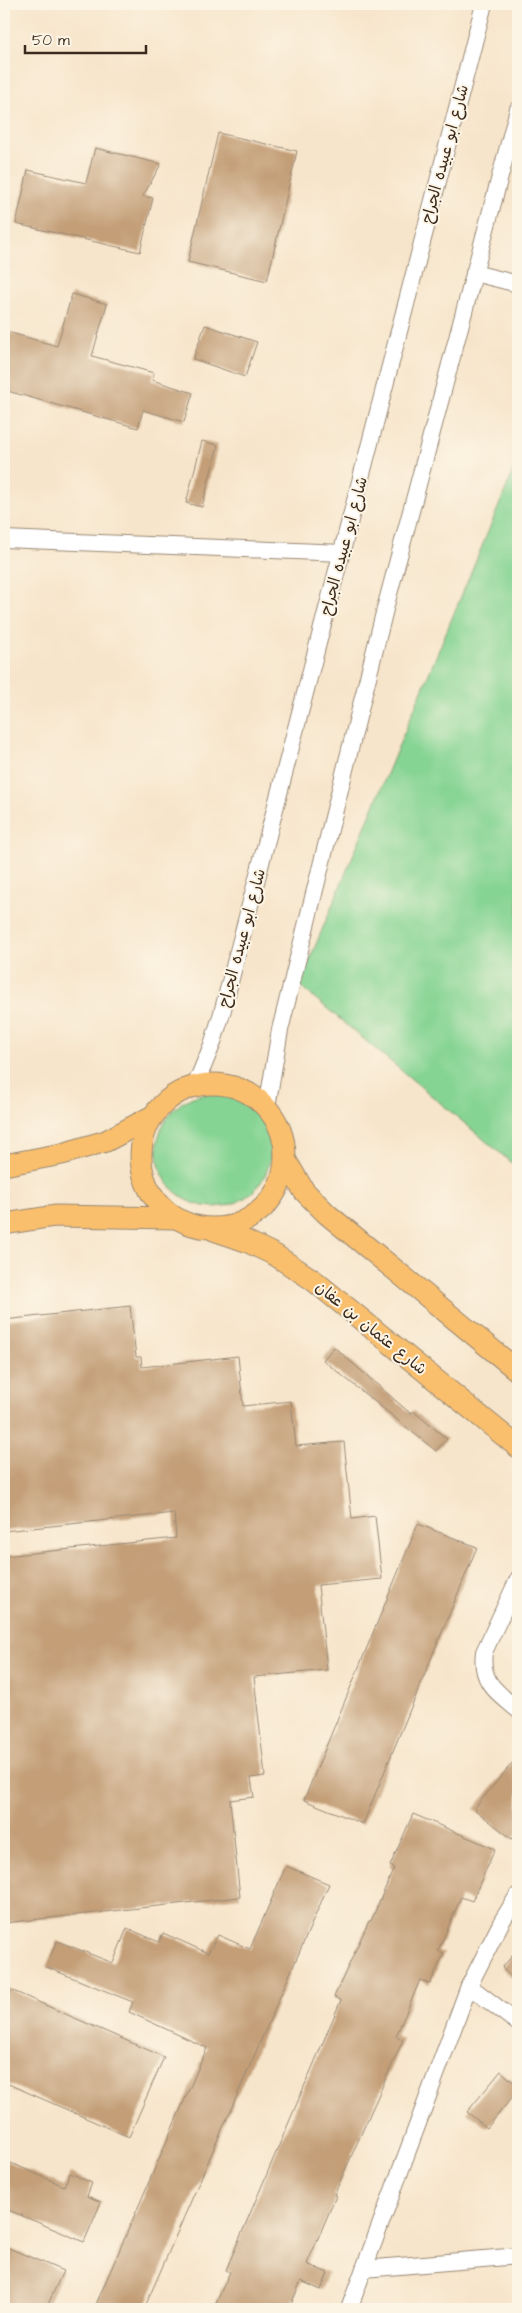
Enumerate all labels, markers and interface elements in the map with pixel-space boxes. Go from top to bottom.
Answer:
scale bar [25,22,146,54]
text: 50 m [32,30,70,51]
street label: شارع ابو عبيده الجراح [416,82,474,226]
street label: شارع ابو عبيده الجراح [315,474,373,618]
street label: شارع ابو عبيده الجراح [213,866,271,1010]
street label: شارع عثمان بن عفان [311,1276,431,1380]

